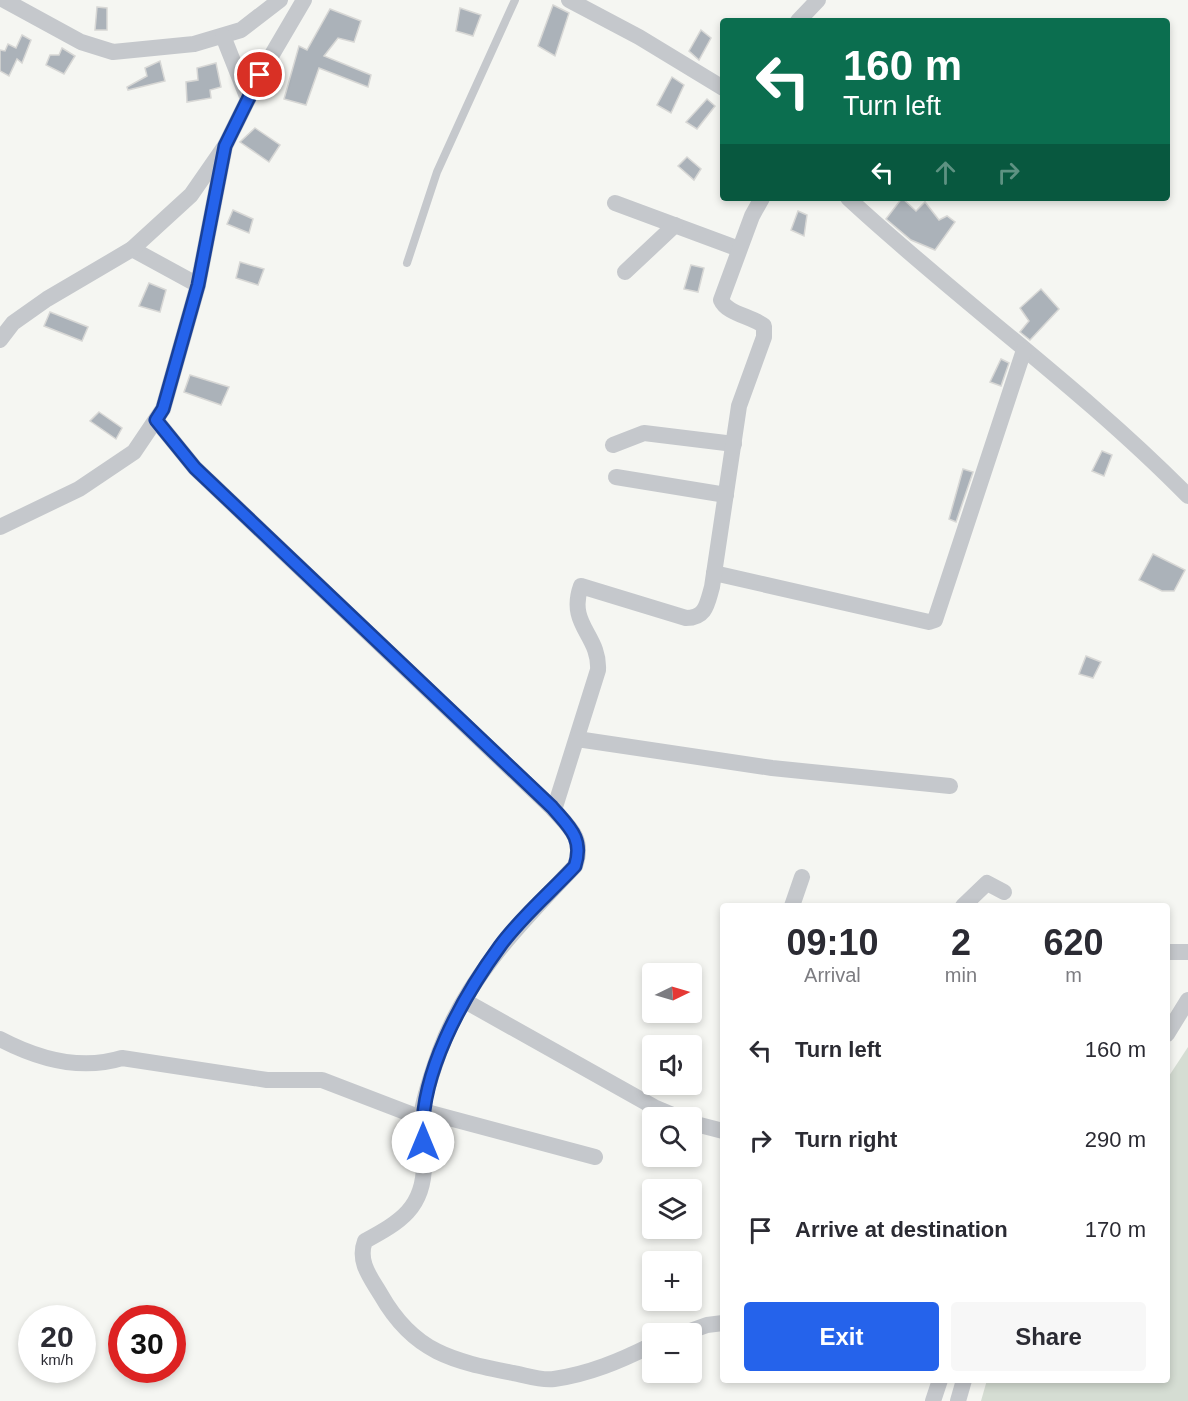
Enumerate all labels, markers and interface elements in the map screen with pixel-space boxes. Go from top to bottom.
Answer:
icon: left [744,42,822,120]
text: 160 m [843,42,962,89]
pin [234,49,285,100]
icon: arrive [243,58,276,91]
text: Turn left [843,91,941,121]
icon: left [866,156,899,189]
icon: ahead [929,156,962,189]
icon: right [992,156,1025,189]
text: 09:10 [786,922,878,963]
text: 2 [951,922,971,963]
text: 620 [1043,922,1104,963]
north arrow [642,963,702,1023]
map controls [642,963,702,1383]
text: Arrival [804,964,861,986]
text: min [945,964,977,986]
text: m [1065,964,1082,986]
icon: left [744,1034,777,1067]
button: sound [642,1035,702,1095]
text: Turn left [795,1037,881,1062]
text: 160 m [1085,1037,1146,1062]
button: search [642,1107,702,1167]
position arrow [391,1110,455,1174]
icon: right [744,1124,777,1157]
text: Turn right [795,1127,897,1152]
text: 290 m [1085,1127,1146,1152]
button: layers [642,1179,702,1239]
icon: arrive [744,1214,777,1247]
text: Arrive at destination [795,1217,1008,1242]
text: 170 m [1085,1217,1146,1242]
button: + [642,1251,702,1311]
button: Exit [744,1302,939,1371]
button: Share [951,1302,1146,1371]
speed limit sign: 30 [108,1305,186,1383]
text: 20 [40,1320,74,1353]
button: − [642,1323,702,1383]
text: km/h [41,1351,73,1368]

